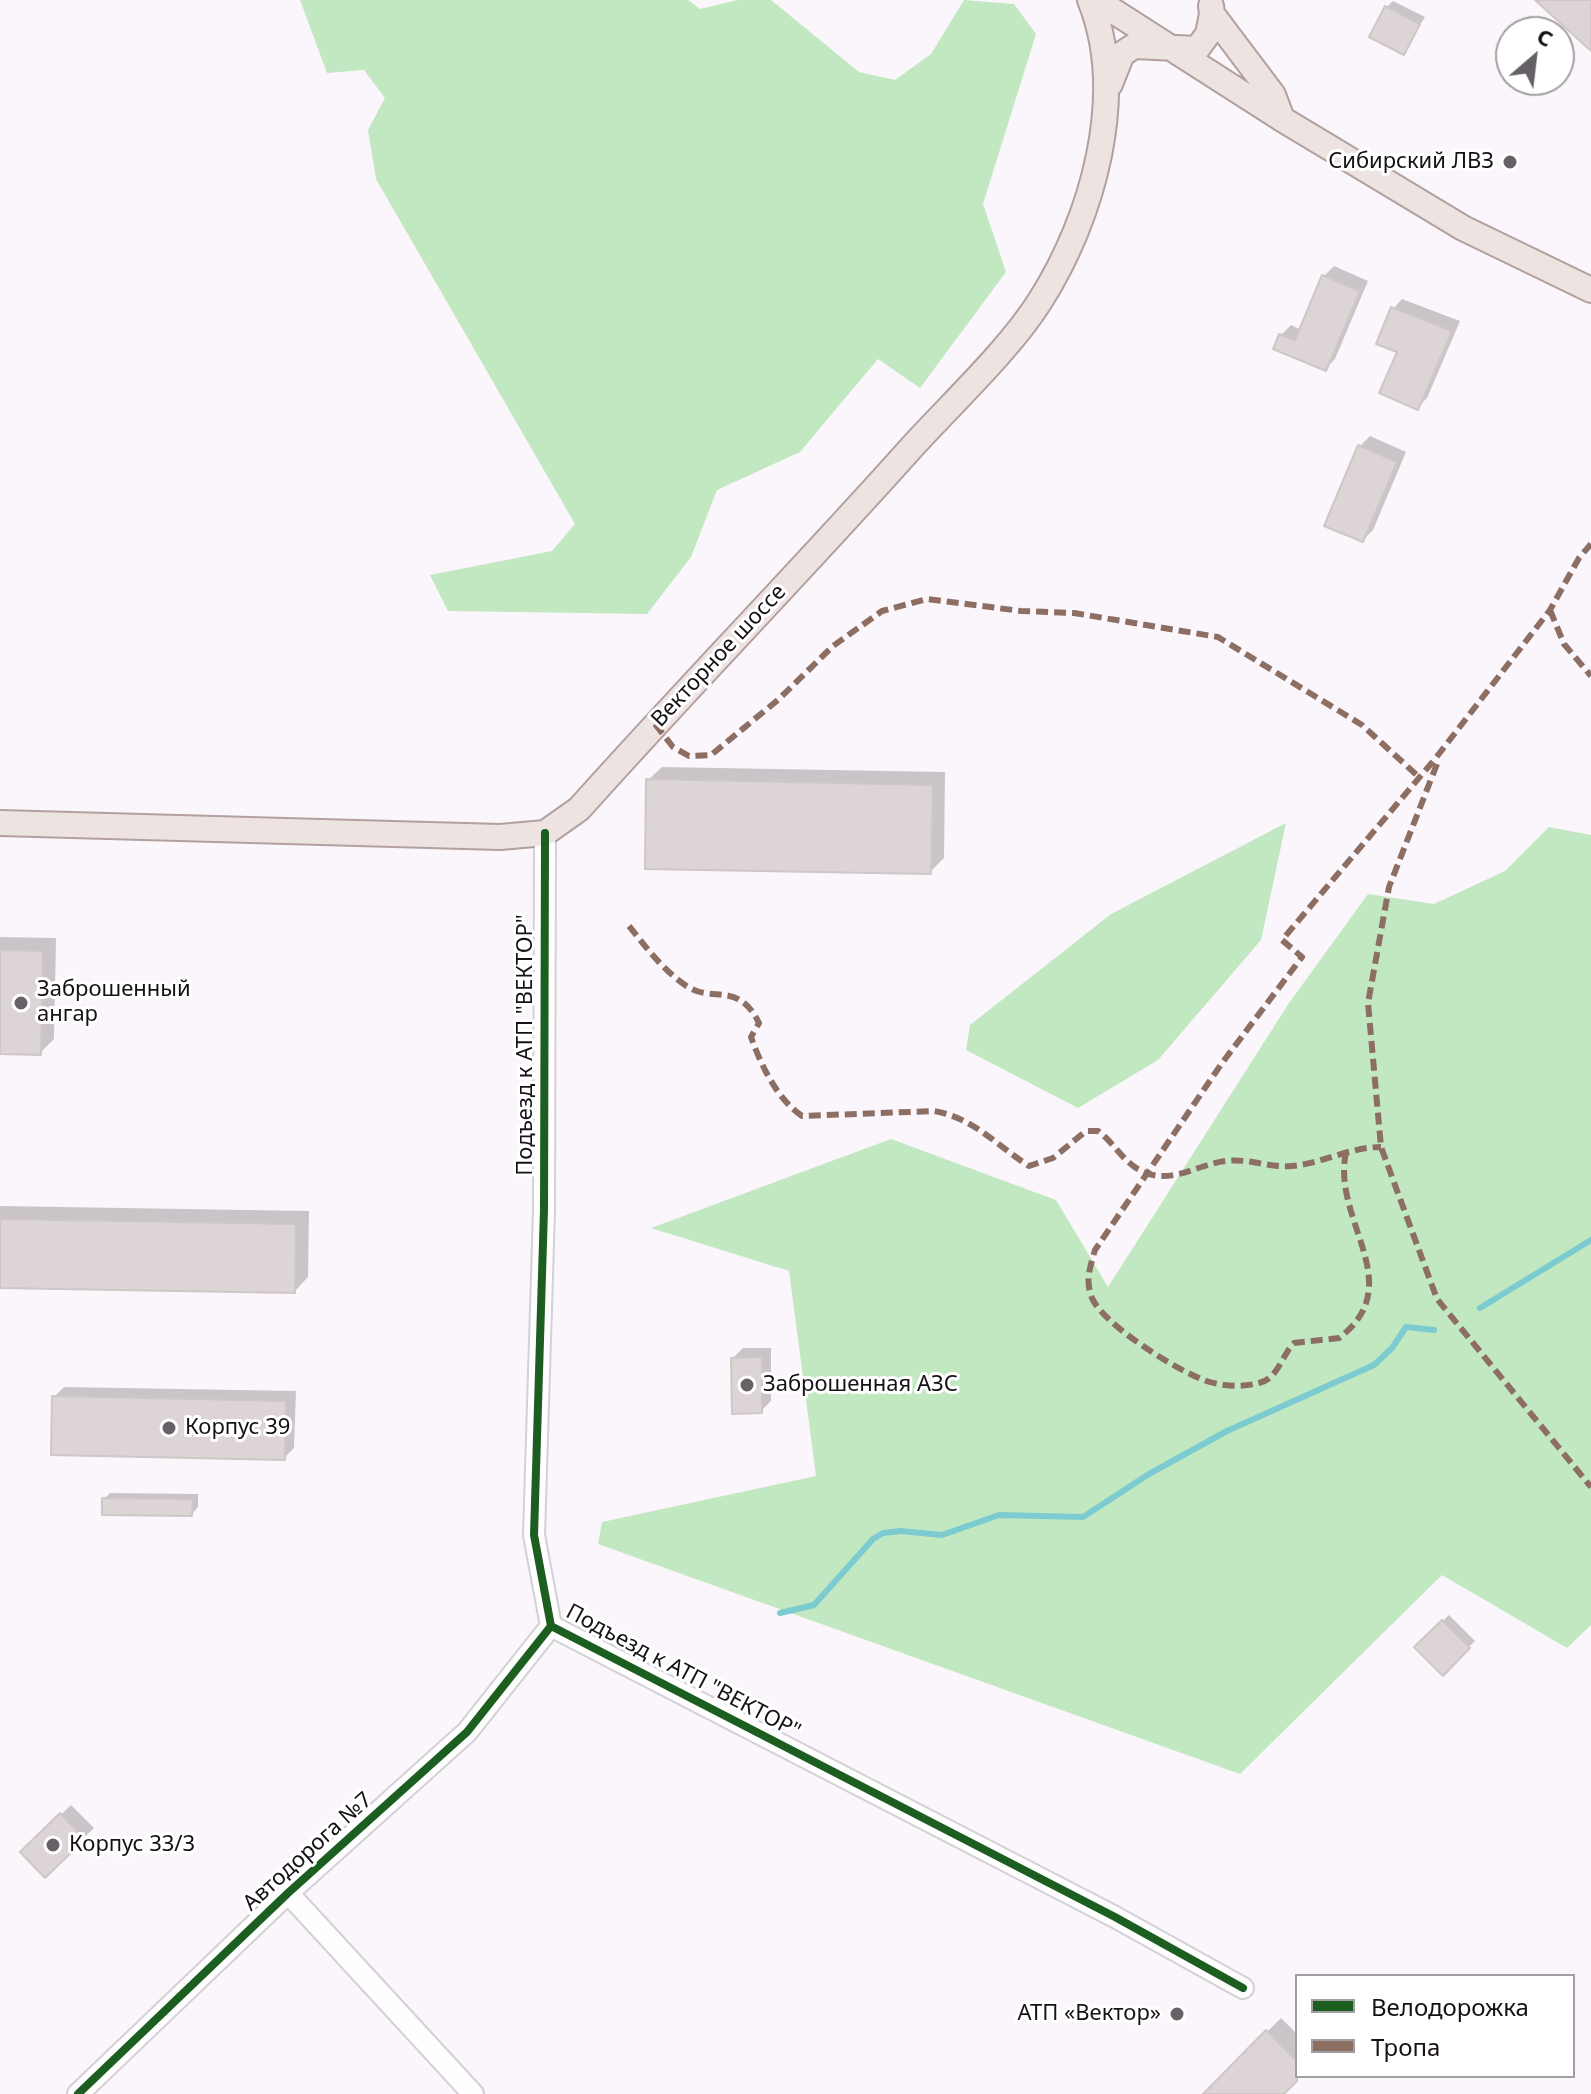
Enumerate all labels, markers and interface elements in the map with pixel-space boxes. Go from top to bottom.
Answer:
north arrow [1495,16,1575,96]
text: С [1532,20,1559,53]
place label: Сибирский ЛВЗ [1328,149,1494,175]
marker: Сибирский ЛВЗ [1501,153,1519,171]
street label: Векторное шоссе [646,579,792,733]
street label: Подъезд к АТП "ВЕКТОР" [513,914,539,1176]
place label: Заброшенный ангар [37,977,191,1028]
marker: Заброшенный ангар [12,994,30,1012]
place label: Заброшенная АЗС [763,1372,958,1398]
marker: Заброшенная АЗС [738,1376,756,1394]
place label: Корпус 39 [185,1415,290,1441]
marker: Корпус 39 [160,1419,178,1437]
street label: Подъезд к АТП "ВЕКТОР" [561,1599,805,1745]
street label: Автодорога №7 [238,1787,378,1917]
place label: Корпус 33/3 [69,1832,195,1858]
marker: Корпус 33/3 [44,1836,62,1854]
legend [1295,1974,1575,2078]
text: Велодорожка [1371,1990,1529,2023]
place label: АТП «Вектор» [1017,2001,1161,2027]
marker: АТП «Вектор» [1168,2005,1186,2023]
text: Тропа [1371,2030,1440,2063]

